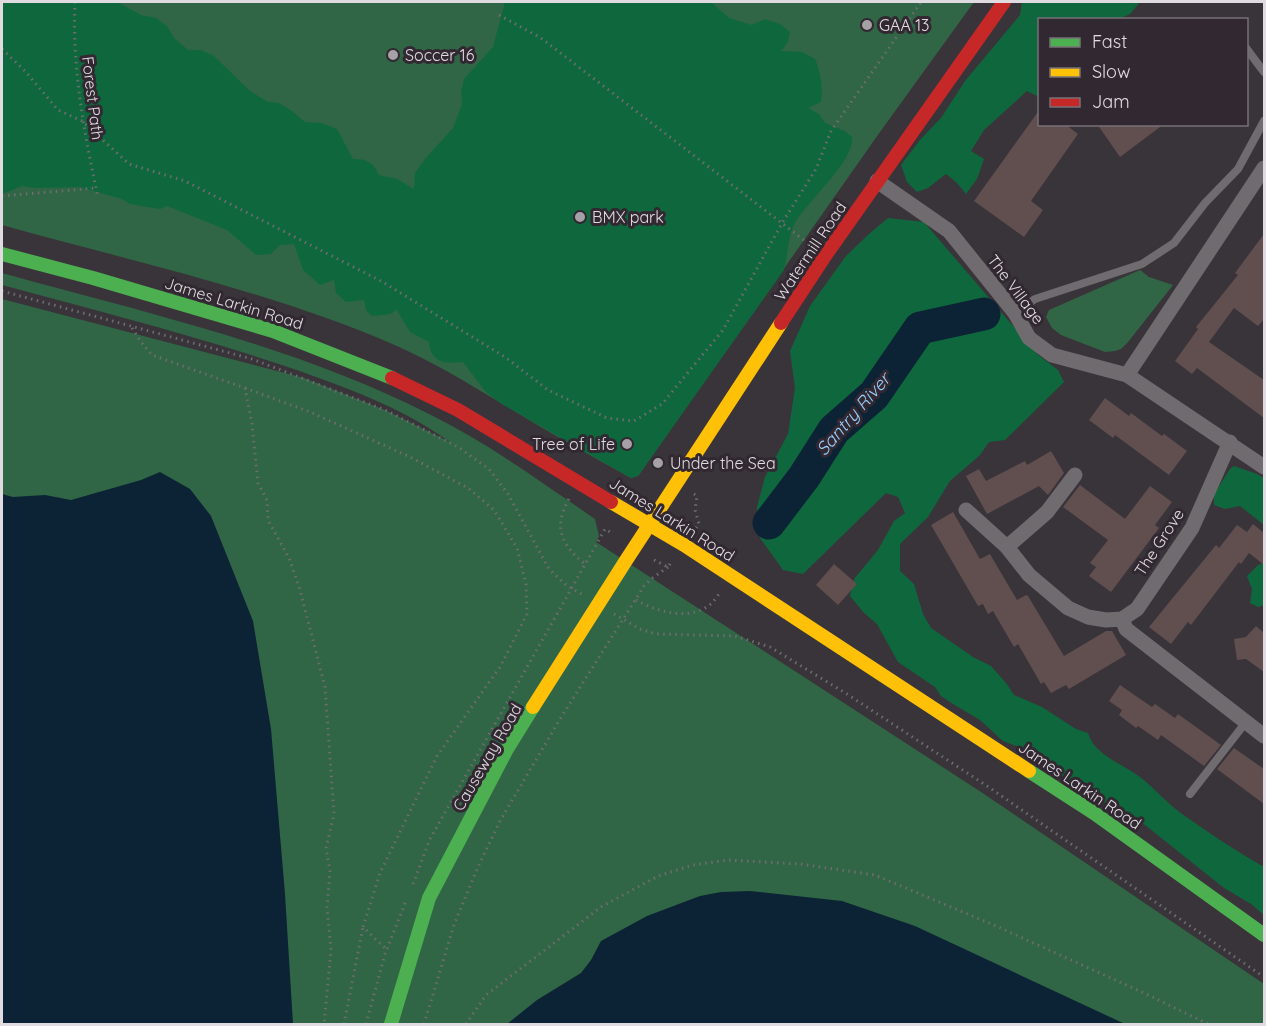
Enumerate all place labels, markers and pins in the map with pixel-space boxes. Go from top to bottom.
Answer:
place label: GAA 13 [879,15,930,35]
marker: GAA 13 [860,18,874,32]
place label: Soccer 16 [405,45,475,65]
marker: Soccer 16 [386,48,400,62]
place label: BMX park [592,207,664,227]
marker: BMX park [573,210,587,224]
place label: Tree of Life [532,434,615,454]
marker: Tree of Life [620,437,634,451]
place label: Under the Sea [670,453,776,473]
marker: Under the Sea [651,456,665,470]

